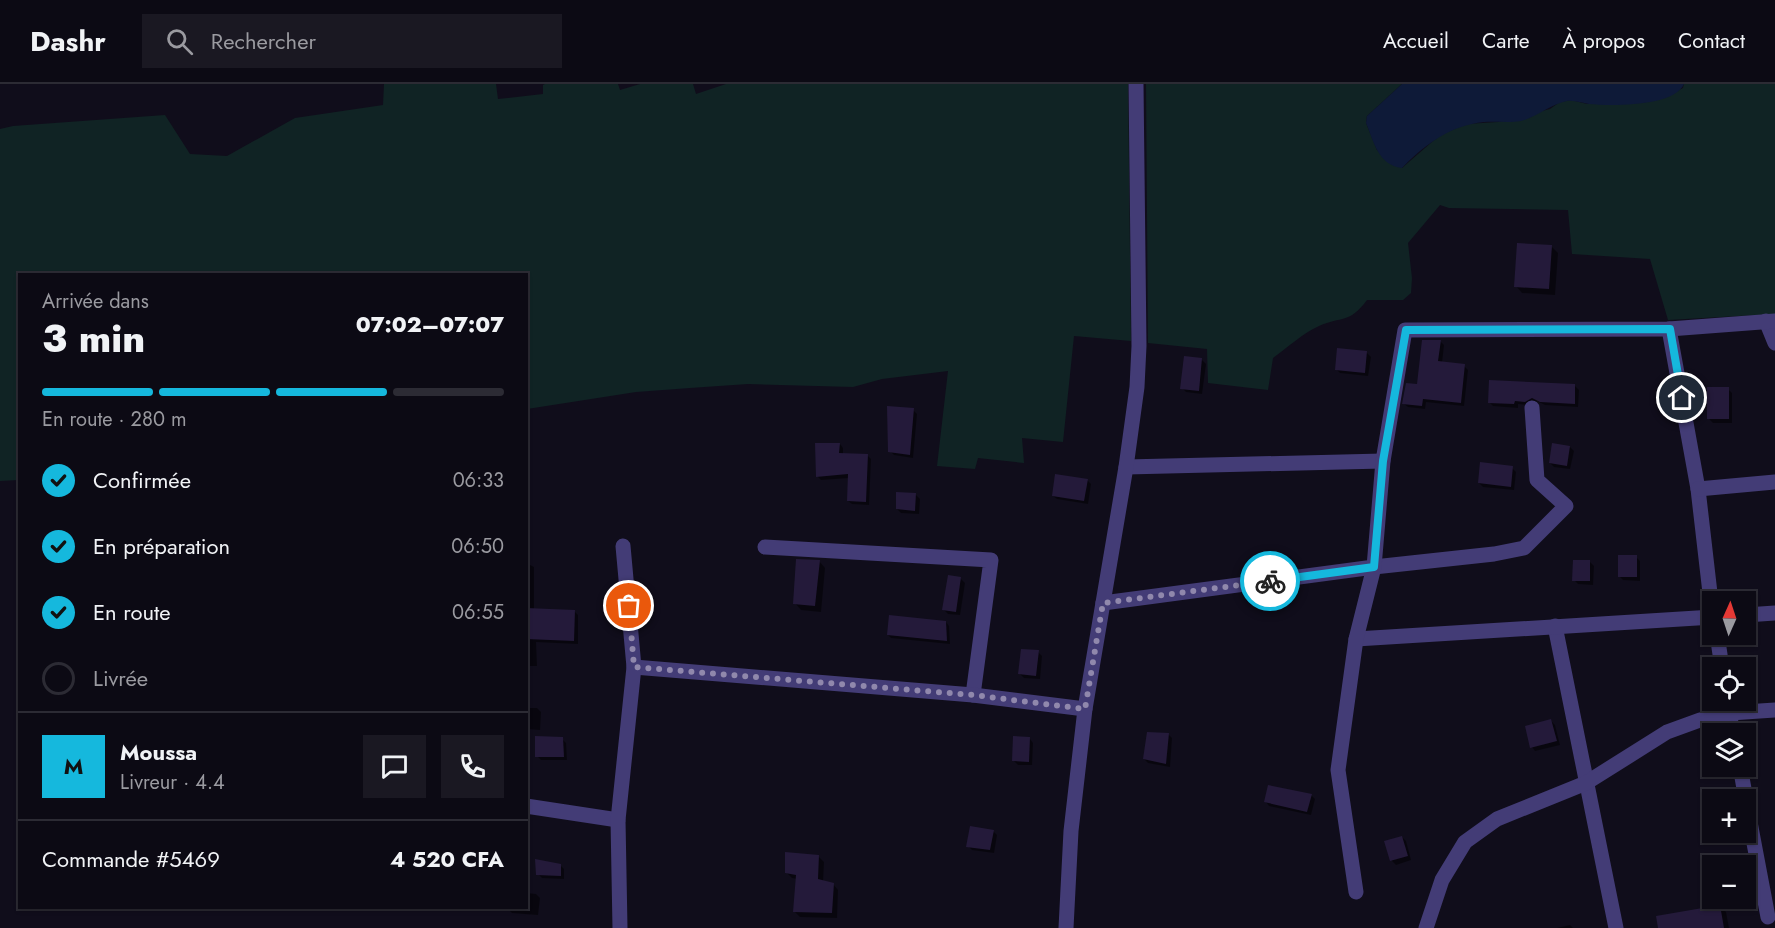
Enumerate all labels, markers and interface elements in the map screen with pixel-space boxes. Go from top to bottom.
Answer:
search box [142,14,562,68]
text: Dashr [30,21,106,62]
icon: search [163,25,196,58]
text: Rechercher [211,25,316,57]
text: Accueil [1383,26,1449,56]
text: Carte [1482,26,1530,56]
text: À propos [1563,26,1645,56]
text: Contact [1678,26,1745,56]
text: Arrivée dans [42,287,149,316]
text: 07:02–07:07 [356,308,504,340]
text: 3 min [42,310,145,367]
pin [1656,372,1707,423]
icon: home [1665,381,1698,414]
text: En route · 280 m [42,405,186,434]
icon: check [42,464,75,497]
text: Confirmée [93,464,191,496]
text: 06:33 [453,466,504,495]
icon: check [42,530,75,563]
text: En préparation [93,530,230,562]
text: 06:50 [451,532,504,561]
courier [1240,551,1300,611]
icon: bike [1254,565,1287,598]
pin [603,580,654,631]
icon: bag [612,589,645,622]
north arrow [1702,591,1756,645]
map controls [1702,591,1756,909]
icon: check [42,596,75,629]
text: En route [93,596,171,628]
text: 06:55 [452,598,504,627]
button: locate [1702,657,1756,711]
text: Livrée [93,662,148,694]
button: layers [1702,723,1756,777]
button: chat [363,735,426,798]
button: phone [441,735,504,798]
text: Moussa [120,736,197,768]
text: M [64,750,83,782]
text: Livreur · 4.4 [120,768,225,797]
button: + [1702,789,1756,843]
text: Commande #5469 [42,843,220,875]
text: 4 520 CFA [390,843,504,875]
button: − [1702,855,1756,909]

